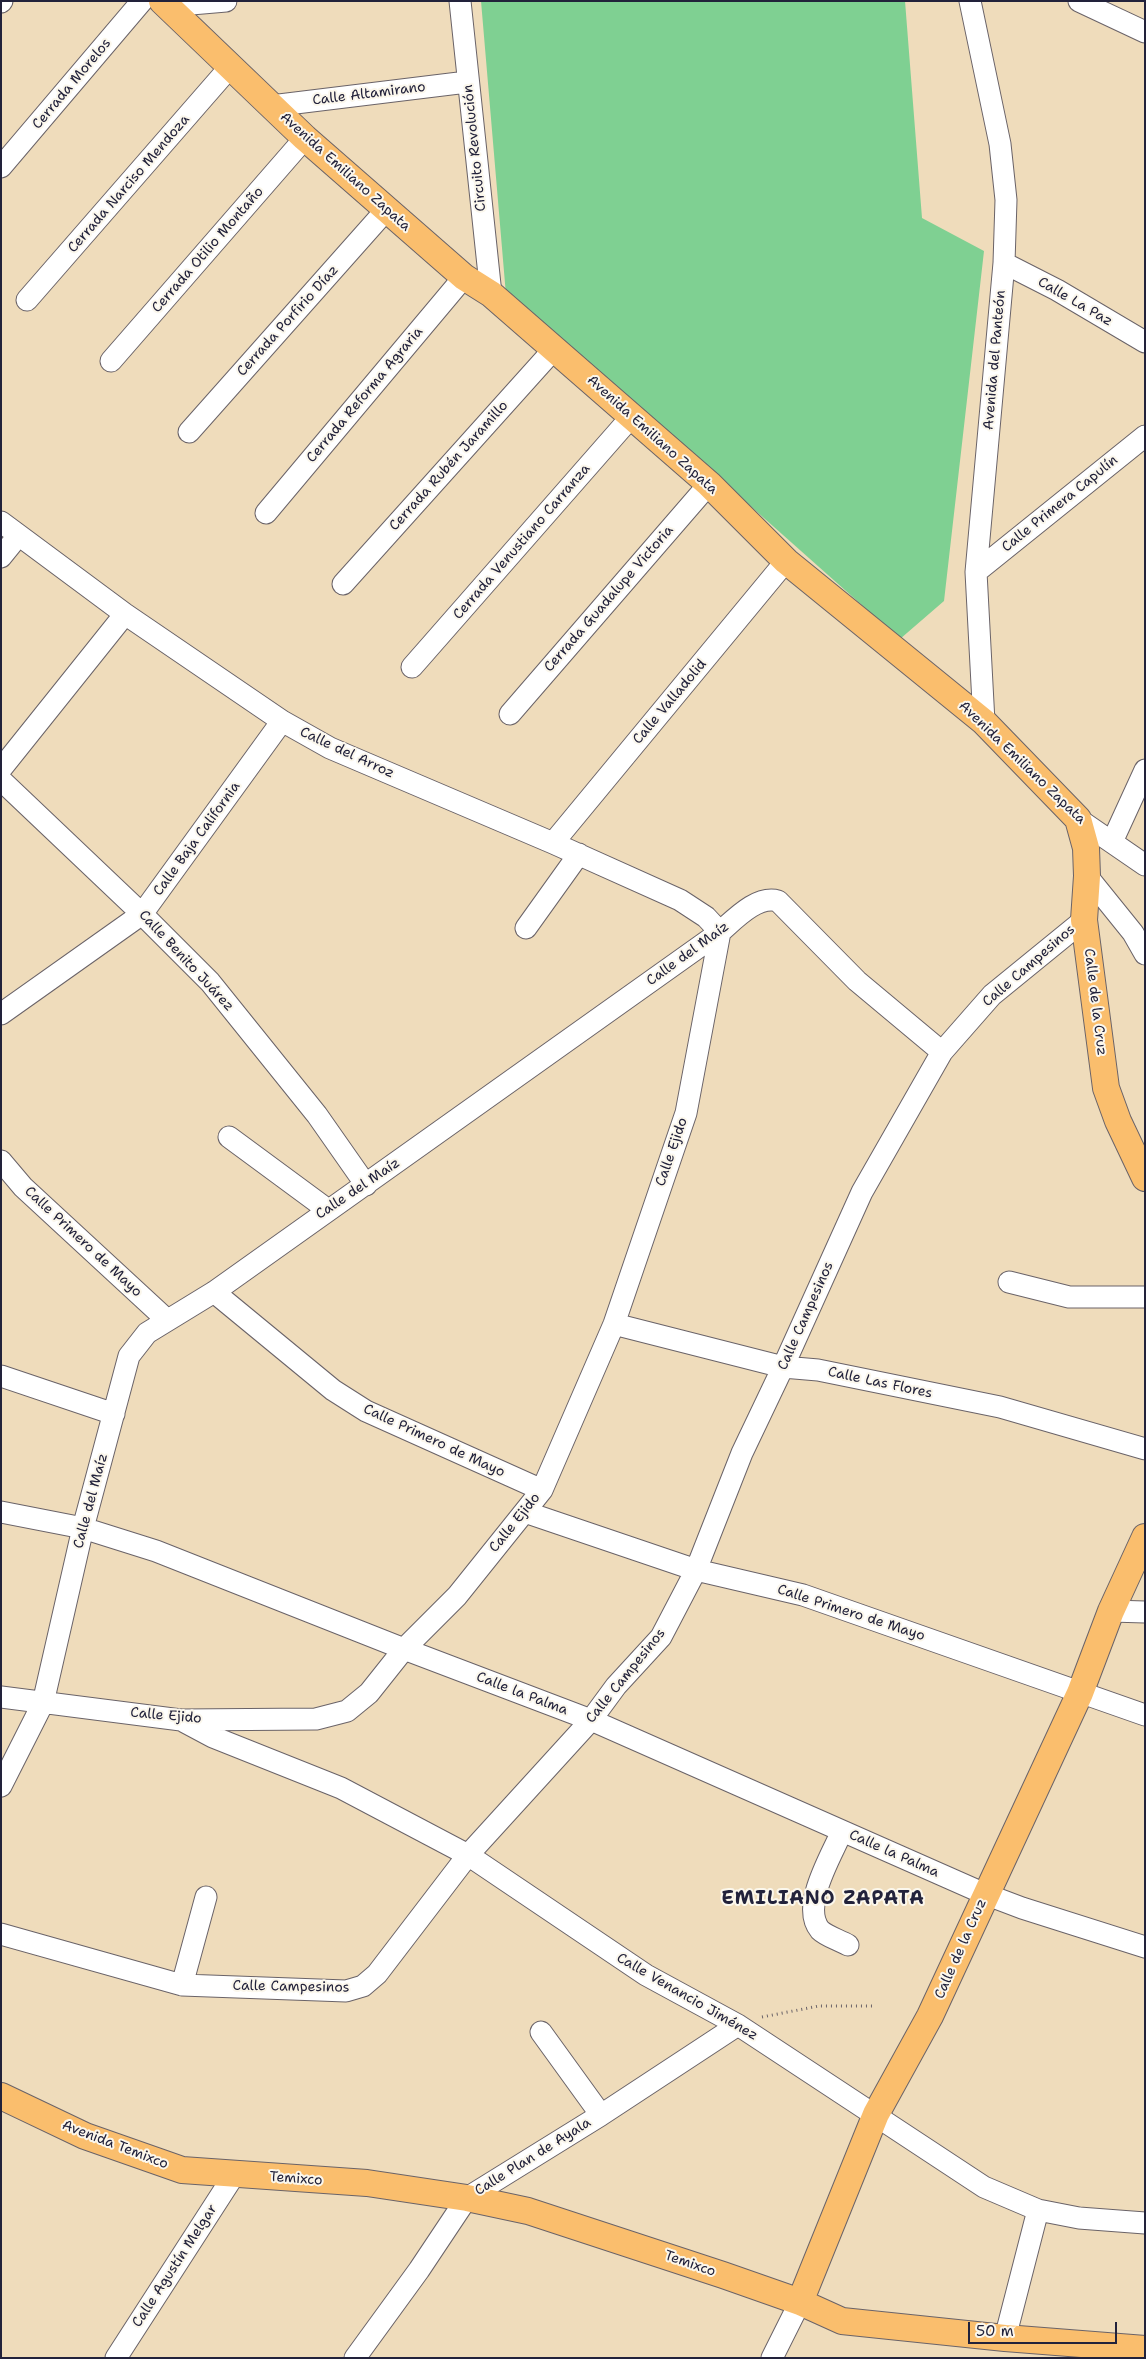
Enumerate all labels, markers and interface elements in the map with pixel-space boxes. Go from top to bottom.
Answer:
street label: Cerrada Morelos [29,35,115,133]
street label: Calle Altamirano [312,79,426,109]
street label: Circuito Revolución [460,84,490,212]
street label: Avenida Emiliano Zapata [276,109,414,235]
street label: Cerrada Narciso Mendoza [65,112,193,256]
street label: Cerrada Otilio Montaño [149,184,267,316]
street label: Cerrada Porfirio Díaz [234,262,342,380]
street label: Calle La Paz [1035,274,1115,330]
street label: Avenida del Panteón [981,289,1009,431]
street label: Cerrada Reforma Agraria [303,324,427,466]
street label: Avenida Emiliano Zapata [583,372,721,498]
street label: Cerrada Rubén Jaramillo [386,398,512,534]
street label: Calle Primera Capulín [999,452,1121,556]
street label: Cerrada Venustiano Carranza [450,461,594,623]
street label: Cerrada Guadalupe Victoria [541,522,677,676]
street label: Calle Valladolid [630,656,710,748]
street label: Avenida Emiliano Zapata [955,698,1089,828]
street label: Calle del Arroz [297,724,397,782]
street label: Calle Baja California [150,779,244,899]
street label: Calle Benito Juárez [135,907,237,1015]
street label: Calle del Maíz [644,918,732,990]
street label: Calle Campesinos [979,921,1079,1011]
street label: Calle de la Cruz [1080,948,1110,1056]
street label: Calle Ejido [652,1115,692,1189]
street label: Calle del Maíz [313,1155,403,1223]
street label: Calle Primero de Mayo [21,1183,145,1301]
street label: Calle Campesinos [775,1259,837,1373]
street label: Calle Las Flores [826,1364,934,1402]
street label: Calle Primero de Mayo [361,1401,507,1481]
street label: Calle del Maíz [70,1452,112,1550]
street label: Calle Ejido [486,1490,544,1556]
street label: Calle Primero de Mayo [775,1581,927,1645]
street label: Calle Campesinos [583,1625,669,1727]
street label: Calle la Palma [474,1669,570,1719]
street label: Calle Ejido [130,1705,202,1727]
street label: Calle la Palma [846,1827,942,1881]
district label: EMILIANO ZAPATA [719,1888,927,1910]
street label: Calle de la Cruz [931,1896,991,2002]
street label: Calle Venancio Jiménez [613,1950,761,2044]
street label: Calle Campesinos [232,1978,350,1996]
street label: Calle Plan de Ayala [472,2115,594,2199]
street label: Avenida Temixco [59,2117,171,2173]
street label: Temixco [269,2169,323,2189]
street label: Calle Agustín Melgar [129,2201,221,2331]
street label: Temixco [662,2247,718,2281]
scale bar [971,2312,1120,2344]
text: 50 m [976,2321,1014,2341]

